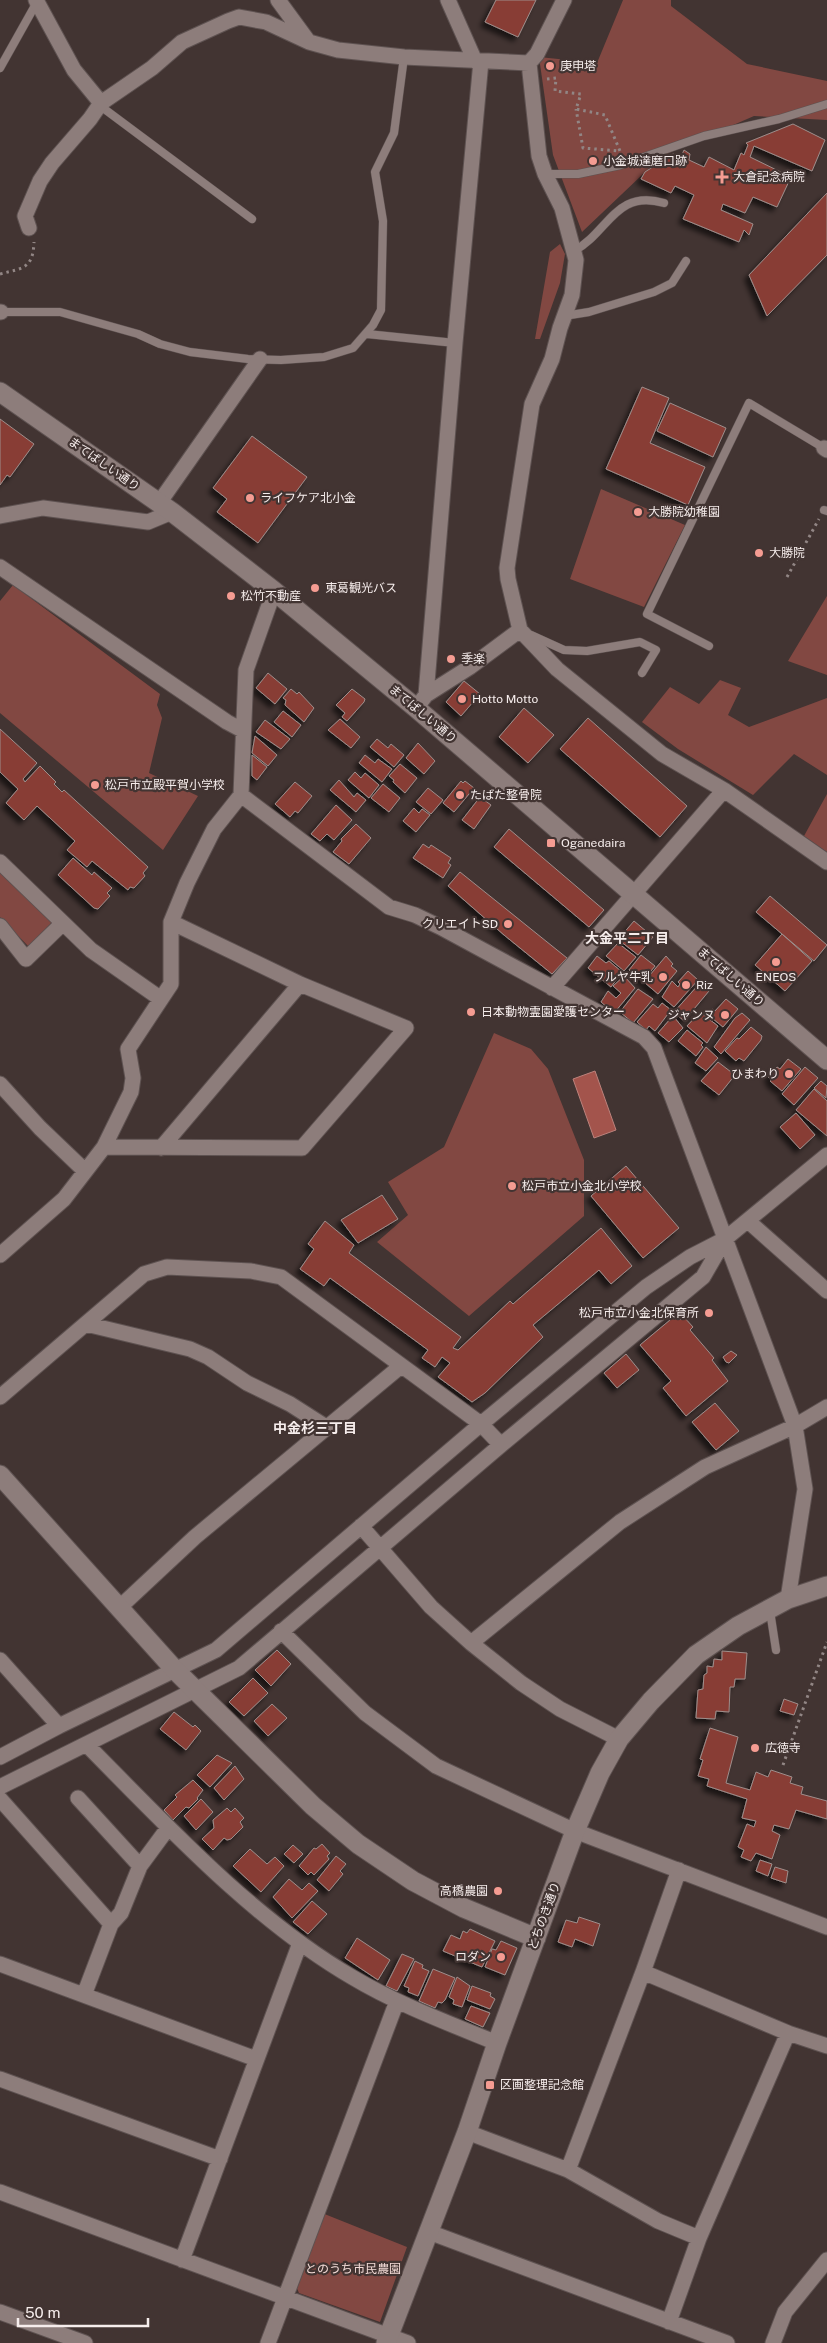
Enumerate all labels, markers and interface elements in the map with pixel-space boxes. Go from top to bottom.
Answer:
place label: 庚申塔 [560,59,596,73]
marker: 庚申塔 [544,60,556,72]
place label: 小金城達磨口跡 [603,154,687,168]
marker: 小金城達磨口跡 [587,155,599,167]
marker: 大倉記念病院 [715,170,729,184]
place label: 大倉記念病院 [733,170,805,184]
street label: まてばしい通り [66,434,142,494]
place label: ライフケア北小金 [260,491,356,505]
marker: ライフケア北小金 [244,492,256,504]
place label: 大勝院幼稚園 [648,505,720,519]
marker: 大勝院幼稚園 [632,506,644,518]
place label: 大勝院 [769,546,805,560]
marker: 大勝院 [753,547,765,559]
place label: 東葛観光バス [325,581,397,595]
marker: 東葛観光バス [309,582,321,594]
place label: 松竹不動産 [241,589,301,603]
marker: 松竹不動産 [225,590,237,602]
place label: 季楽 [461,652,485,666]
marker: 季楽 [445,653,457,665]
street label: まてばしい通り [386,682,460,746]
place label: Hotto Motto [472,692,538,706]
marker: Hotto Motto [456,693,468,705]
place label: 松戸市立殿平賀小学校 [105,778,225,792]
marker: 松戸市立殿平賀小学校 [89,779,101,791]
place label: たばた整骨院 [470,788,542,802]
marker: たばた整骨院 [454,789,466,801]
place label: Oganedaira [561,836,625,850]
marker: Oganedaira [545,837,557,849]
place label: クリエイトSD [422,917,498,931]
marker: クリエイトSD [502,918,514,930]
district label: 大金平二丁目 [585,930,669,946]
street label: まてばしい通り [695,944,767,1010]
marker: ENEOS [770,956,782,968]
place label: フルヤ牛乳 [593,970,653,984]
place label: ENEOS [756,970,796,984]
marker: フルヤ牛乳 [657,971,669,983]
place label: Riz [696,978,713,992]
marker: Riz [680,979,692,991]
place label: 日本動物霊園愛護センター [481,1005,625,1019]
marker: 日本動物霊園愛護センター [465,1006,477,1018]
place label: ジャンヌ [668,1008,715,1022]
marker: ジャンヌ [719,1009,731,1021]
place label: ひまわり [731,1067,779,1081]
marker: ひまわり [783,1068,795,1080]
place label: 松戸市立小金北小学校 [522,1179,642,1193]
marker: 松戸市立小金北小学校 [506,1180,518,1192]
place label: 松戸市立小金北保育所 [579,1306,699,1320]
marker: 松戸市立小金北保育所 [703,1307,715,1319]
district label: 中金杉三丁目 [273,1420,357,1436]
place label: 広徳寺 [765,1741,801,1755]
marker: 広徳寺 [749,1742,761,1754]
street label: とちのき通り [525,1880,563,1952]
place label: 高橋農園 [440,1884,488,1898]
marker: 高橋農園 [492,1885,504,1897]
place label: ロダン [455,1950,491,1964]
marker: ロダン [495,1951,507,1963]
place label: 区画整理記念館 [500,2078,584,2092]
marker: 区画整理記念館 [484,2079,496,2091]
park label: とのうち市民農園 [305,2262,401,2276]
scale bar [18,2296,148,2328]
text: 50 m [25,2304,60,2321]

